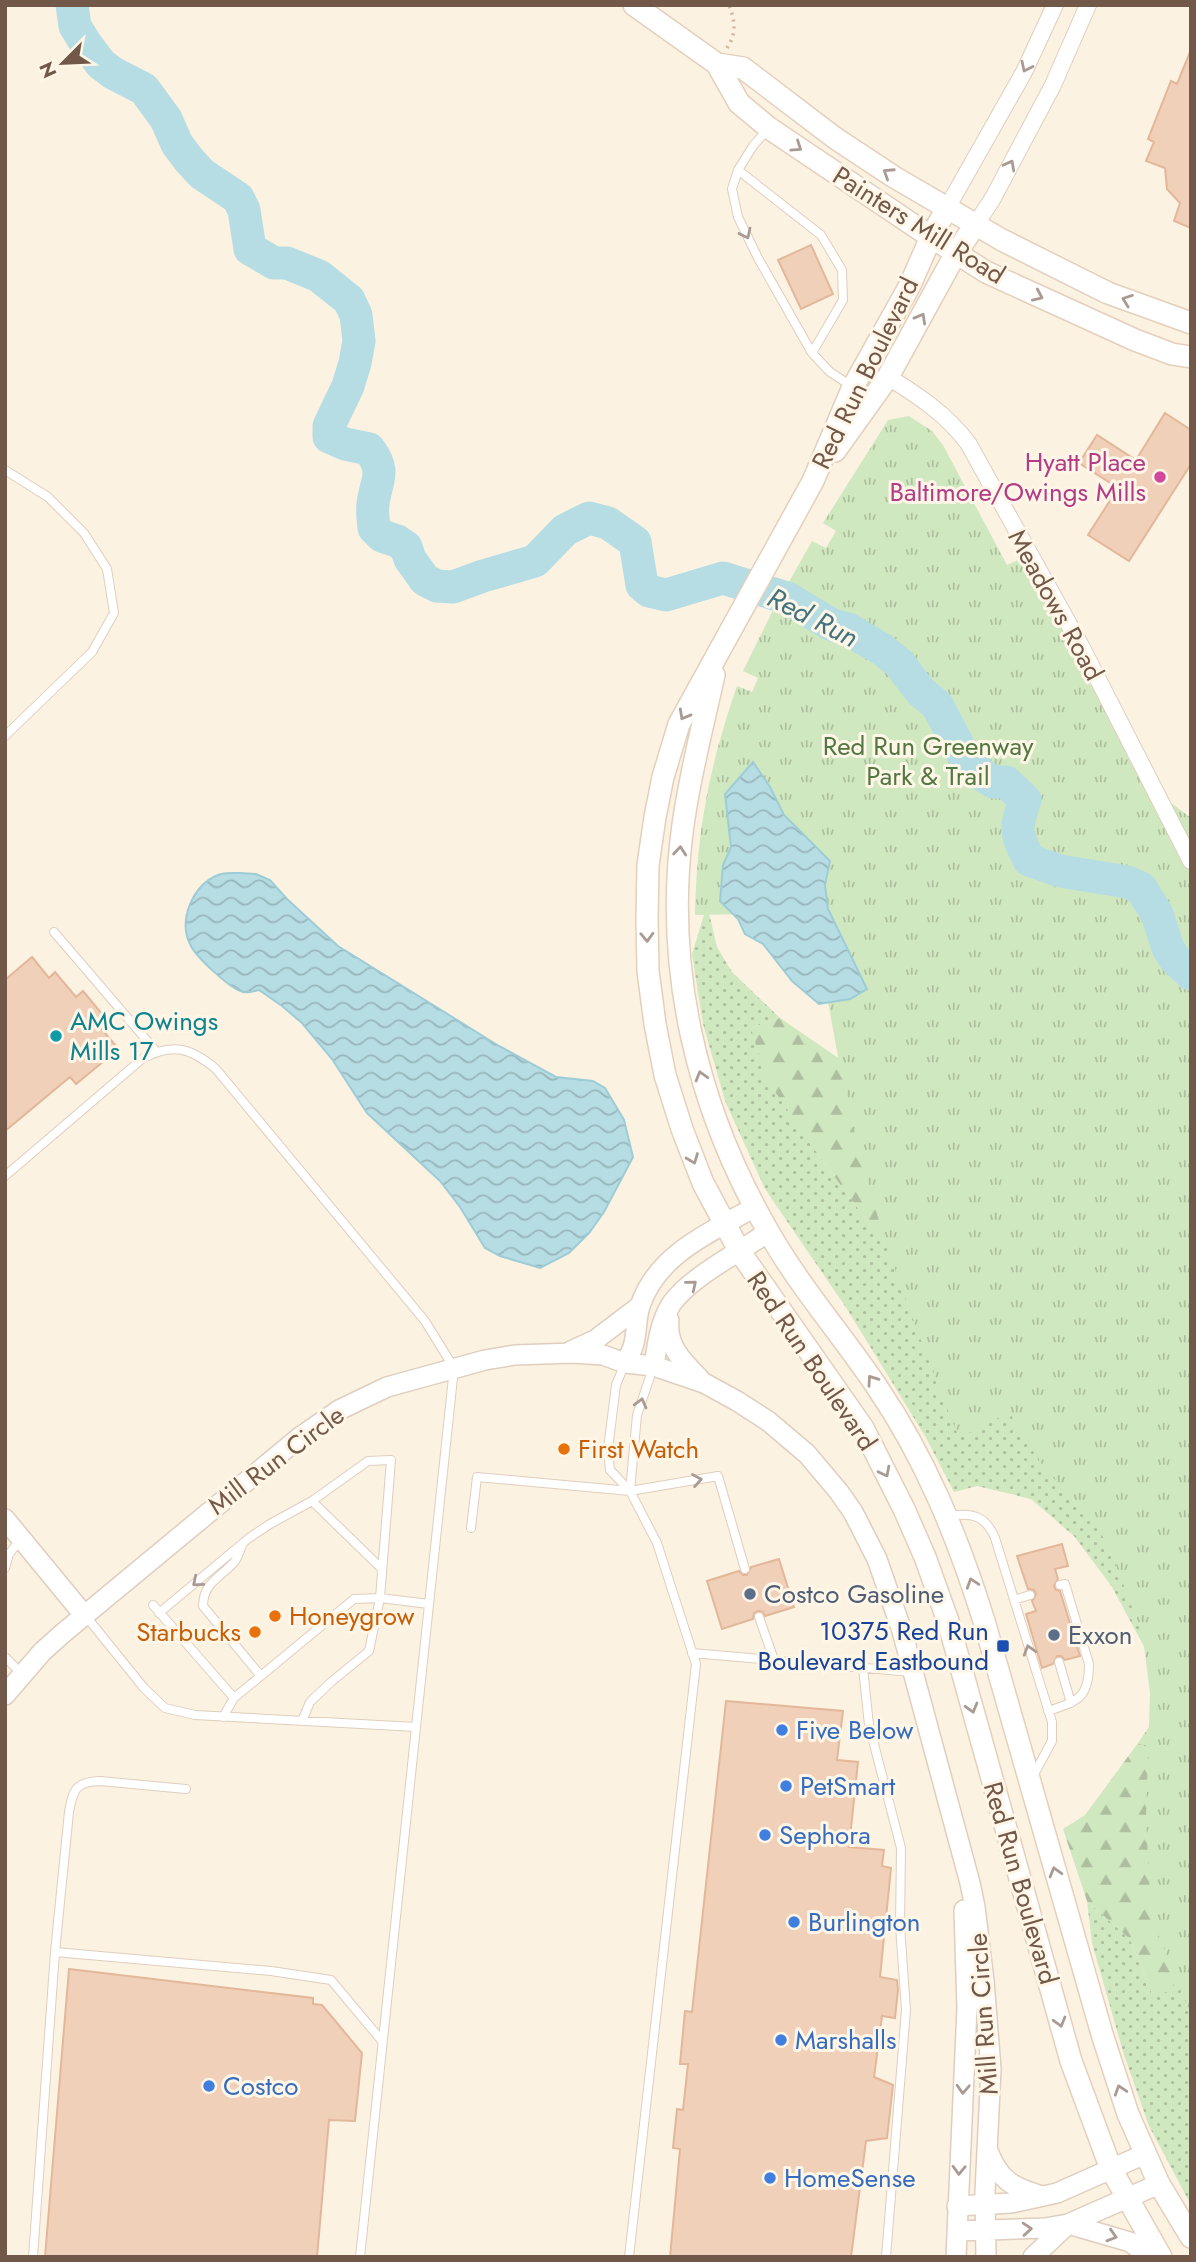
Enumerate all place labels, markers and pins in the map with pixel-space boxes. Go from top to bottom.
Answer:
place label: Hyatt Place Baltimore/Owings Mills [890,443,1146,511]
marker: Hyatt Place Baltimore/Owings Mills [1152,469,1168,485]
place label: AMC Owings Mills 17 [70,1002,218,1070]
marker: AMC Owings Mills 17 [48,1028,64,1044]
place label: First Watch [578,1430,699,1468]
marker: First Watch [556,1441,572,1457]
place label: Costco Gasoline [764,1575,944,1613]
marker: Costco Gasoline [742,1586,758,1602]
place label: Honeygrow [289,1597,415,1635]
marker: Honeygrow [267,1608,283,1624]
place label: 10375 Red Run Boulevard Eastbound [758,1612,989,1680]
place label: Starbucks [136,1613,241,1651]
place label: Exxon [1068,1616,1132,1654]
marker: Starbucks [247,1624,263,1640]
marker: Exxon [1046,1627,1062,1643]
marker: 10375 Red Run Boulevard Eastbound [995,1638,1011,1654]
place label: Five Below [796,1711,914,1749]
marker: Five Below [774,1722,790,1738]
place label: PetSmart [800,1767,896,1805]
marker: PetSmart [778,1778,794,1794]
place label: Sephora [779,1816,871,1854]
marker: Sephora [757,1827,773,1843]
place label: Burlington [808,1903,920,1941]
marker: Burlington [786,1914,802,1930]
place label: Marshalls [795,2021,897,2059]
marker: Marshalls [773,2032,789,2048]
place label: Costco [223,2067,298,2105]
marker: Costco [201,2078,217,2094]
place label: HomeSense [784,2159,916,2197]
marker: HomeSense [762,2170,778,2186]

